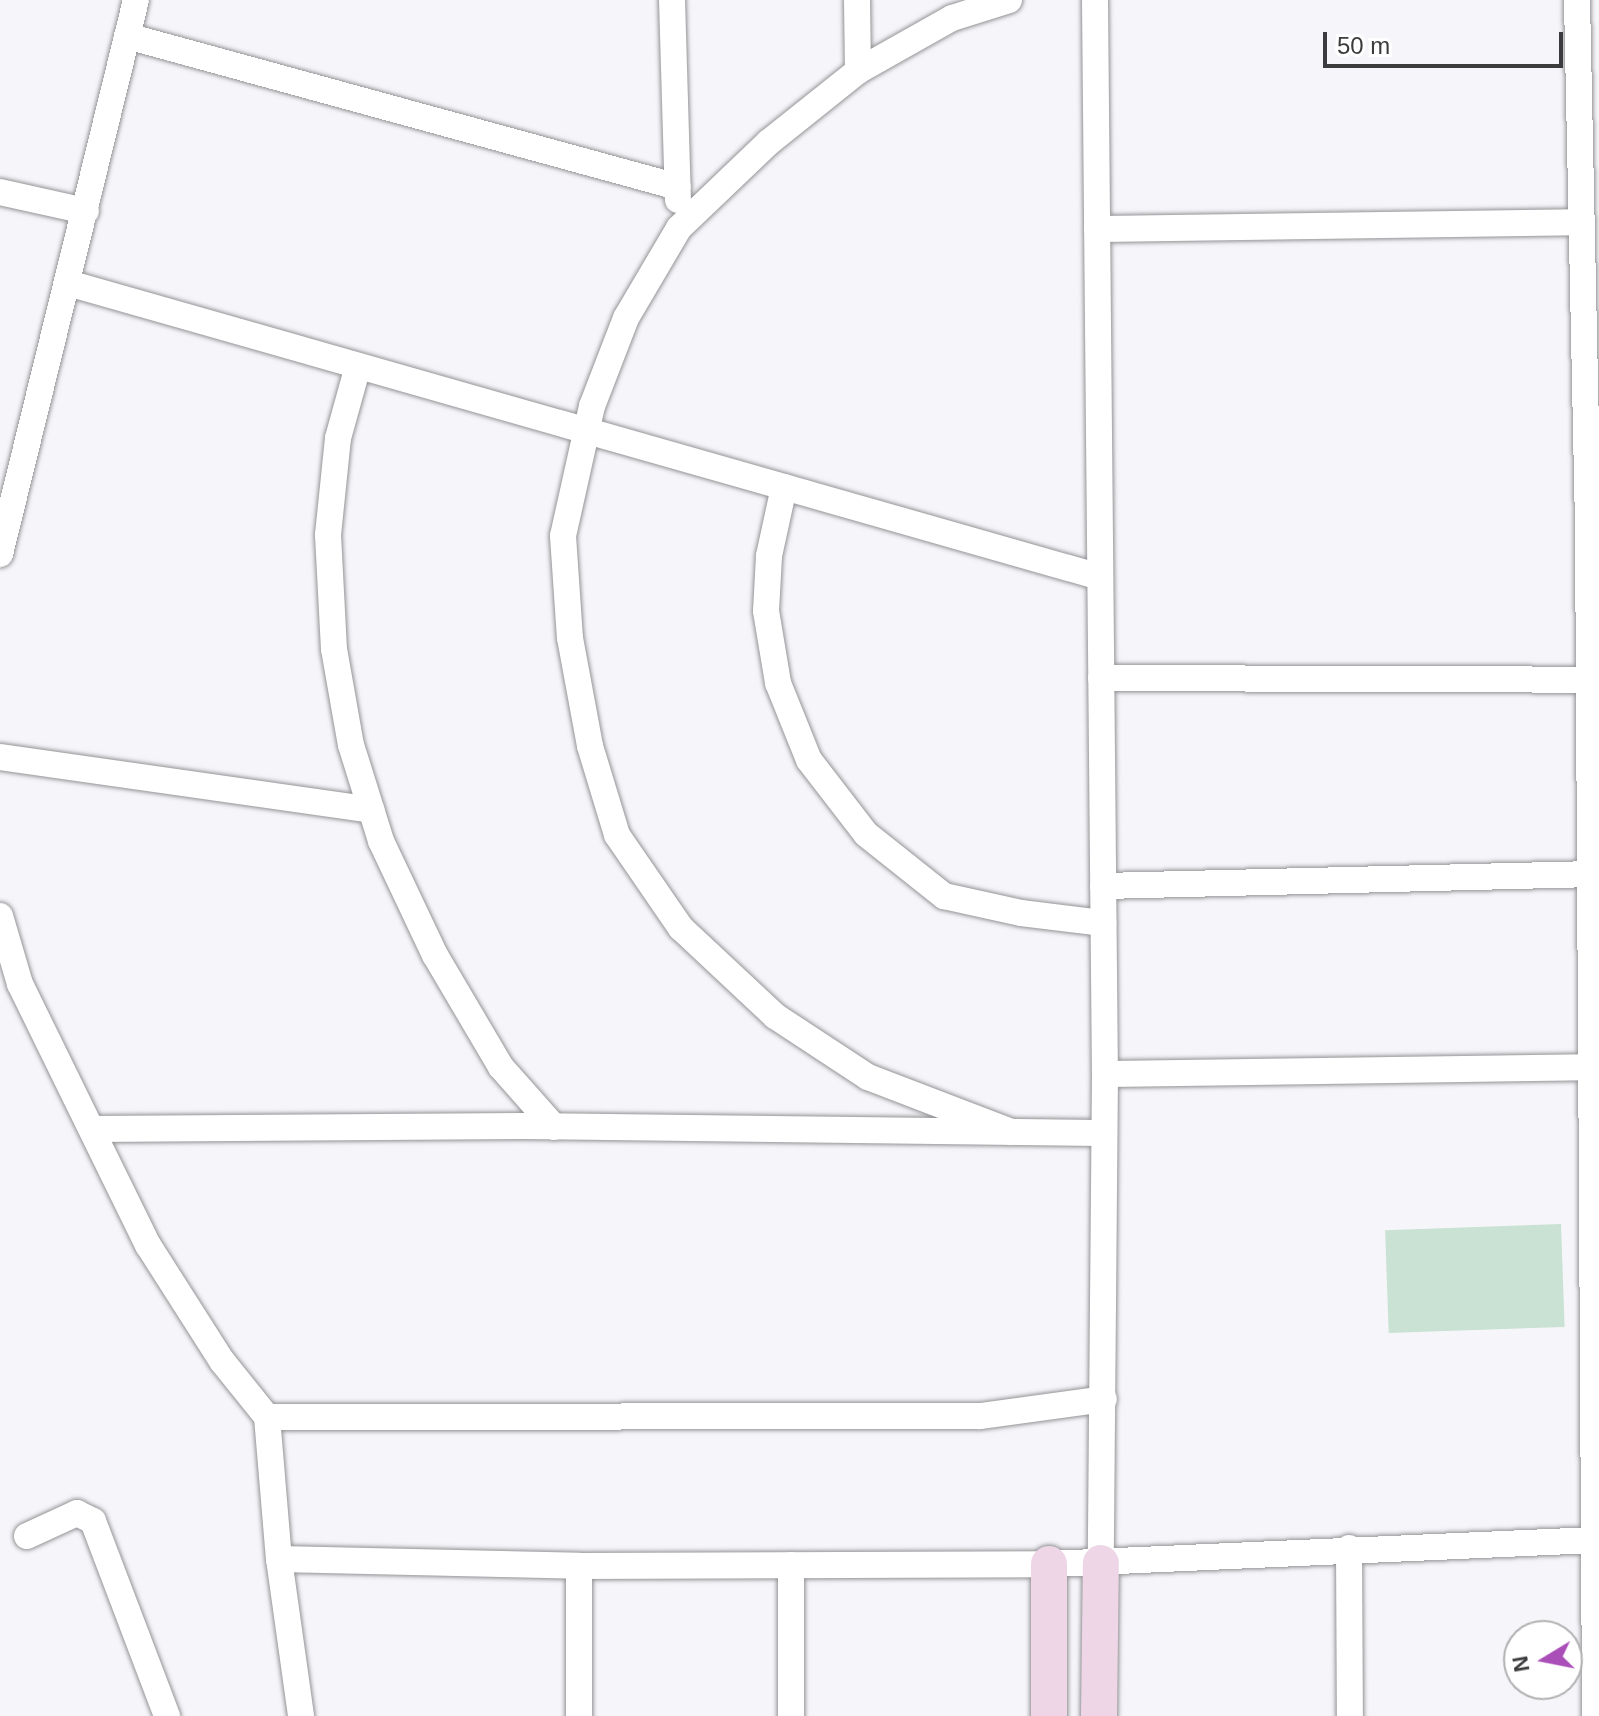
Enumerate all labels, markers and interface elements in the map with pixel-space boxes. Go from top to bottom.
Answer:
scale bar [1327,16,1567,66]
text: 50 m [1337,32,1390,59]
north arrow [1503,1620,1583,1700]
text: N [1507,1654,1535,1674]

